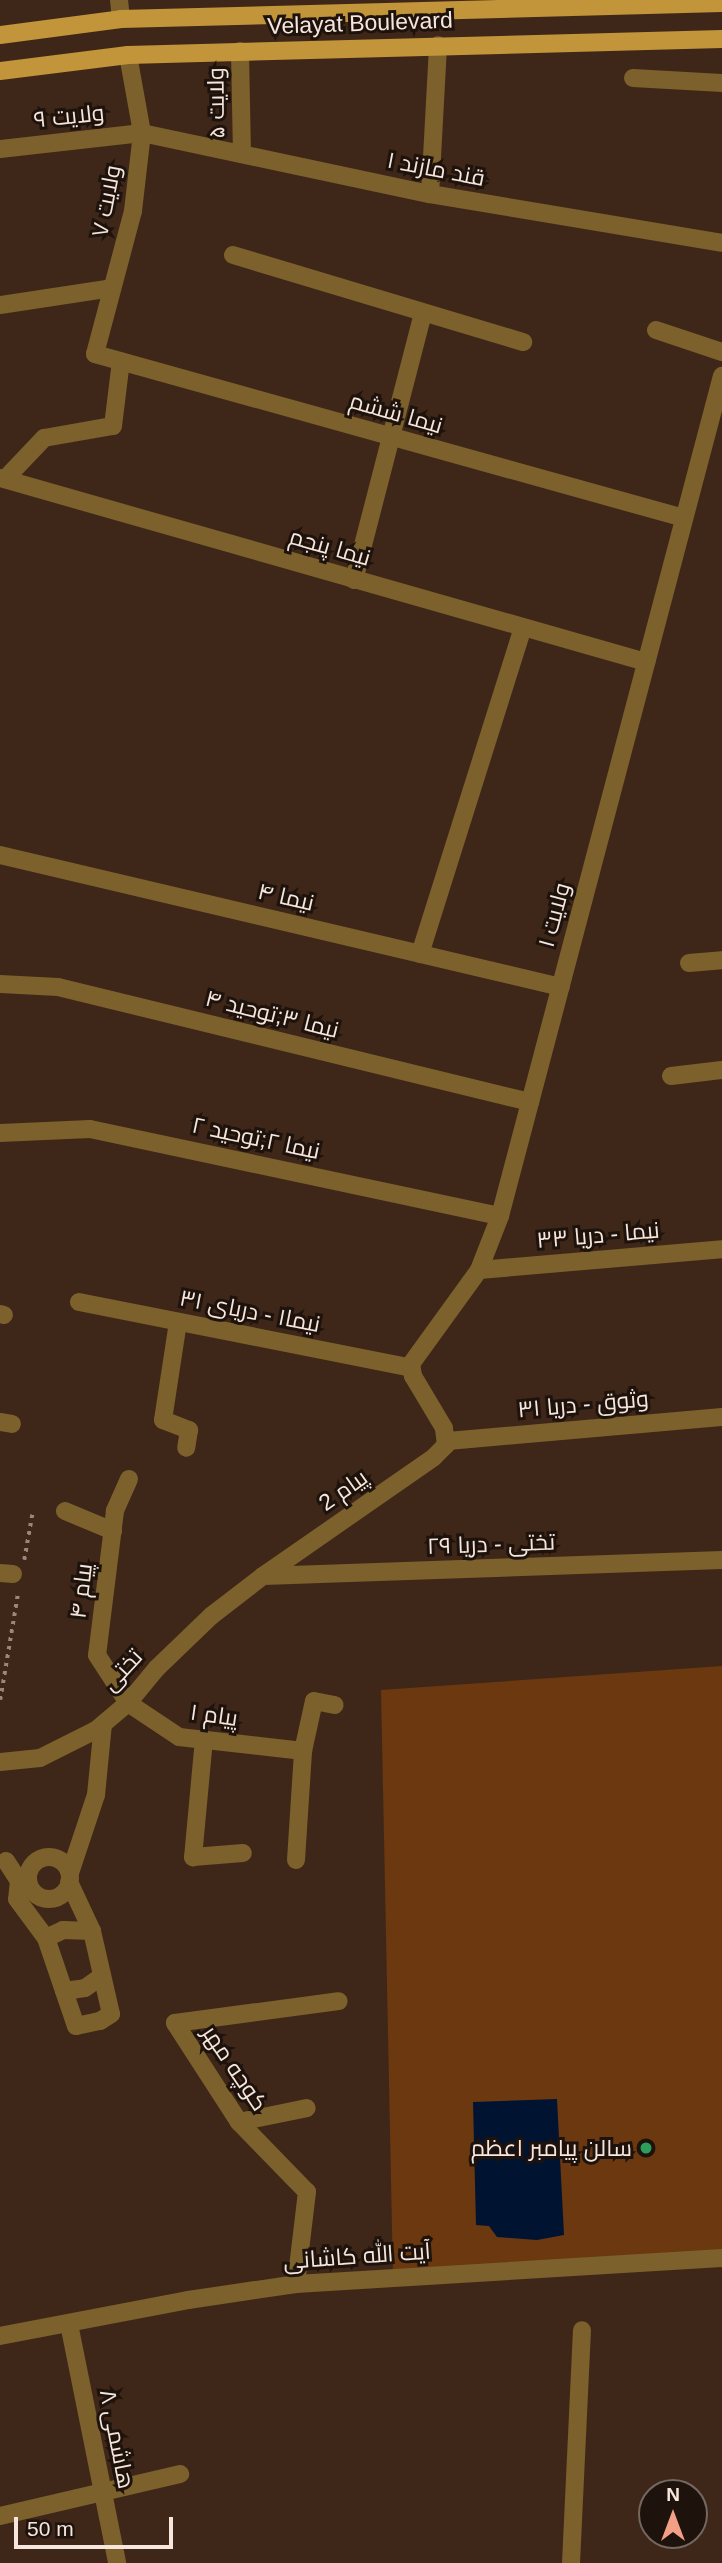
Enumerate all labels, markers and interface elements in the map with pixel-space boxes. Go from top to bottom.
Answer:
street label: Velayat Boulevard [267,6,453,40]
street label: ولایت ۵ [202,67,230,139]
street label: ولایت ۹ [32,99,106,133]
street label: قند مازند ۱ [385,146,487,192]
street label: ولایت ۷ [85,163,127,239]
street label: نیما ششم [346,387,446,439]
street label: نیما پنجم [286,522,374,572]
street label: نیما ۴ [255,877,317,917]
street label: ولایت ۱ [532,880,576,950]
street label: نیما ۳;توحید ۴ [202,984,342,1044]
street label: نیما ۲;توحید ۲ [190,1111,322,1165]
street label: نیما - دریا ۳۳ [535,1216,661,1254]
street label: نیما۱ - دریای ۳۱ [177,1284,323,1338]
street label: وثوق - دریا ۳۱ [516,1385,650,1423]
street label: پیام 2 [313,1463,373,1517]
street label: تختی - دریا ۲۹ [427,1528,555,1560]
street label: پیام ۴ [64,1562,98,1620]
street label: تختی [96,1643,148,1697]
street label: پیام ۱ [189,1698,239,1732]
street label: کوچه مهر [196,2020,274,2116]
place label: سالن پیامبر اعظم [471,2134,632,2162]
marker: سالن پیامبر اعظم [638,2140,654,2156]
street label: آیت الله کاشانی [282,2237,432,2275]
street label: هاشمی ۸ [94,2387,140,2491]
north arrow [638,2479,708,2549]
text: N [666,2484,680,2505]
scale bar [18,2504,177,2548]
text: 50 m [27,2517,74,2540]

